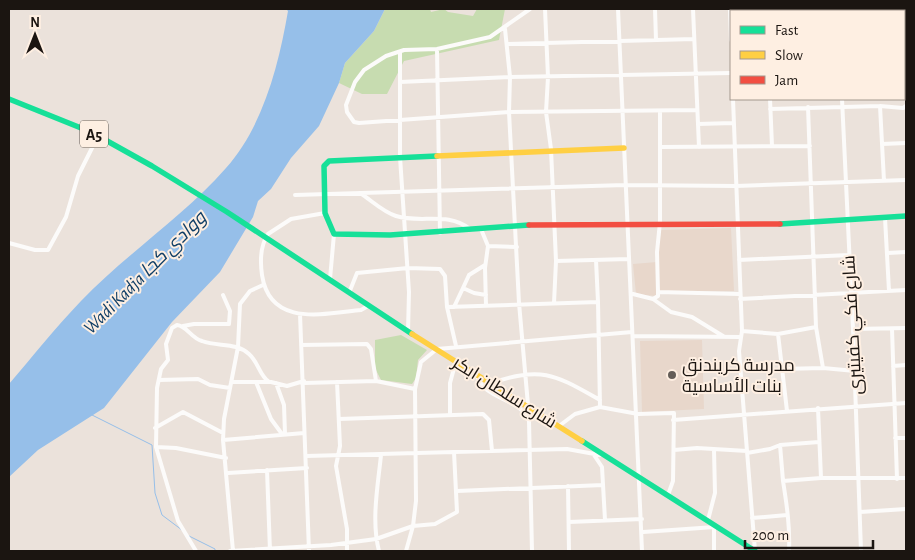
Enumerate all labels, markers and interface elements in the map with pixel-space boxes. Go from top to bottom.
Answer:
north arrow [10,10,60,60]
legend [730,10,905,100]
text: N [30,16,40,30]
text: Fast [775,23,799,38]
text: Slow [775,48,803,63]
text: Jam [775,73,798,88]
road number: A5 [80,120,108,148]
water label: Wadi Kadja ووادي كجا [80,207,215,341]
street label: شارع فكي كفيتيرى [839,255,870,395]
street label: شارع سلطان ابكر [447,352,560,434]
place label: مدرسة كريندنق بنات الأساسية [682,357,795,396]
marker: مدرسة كريندنق بنات الأساسية [666,369,678,381]
scale bar [745,518,872,550]
text: 200 m [752,528,789,543]

